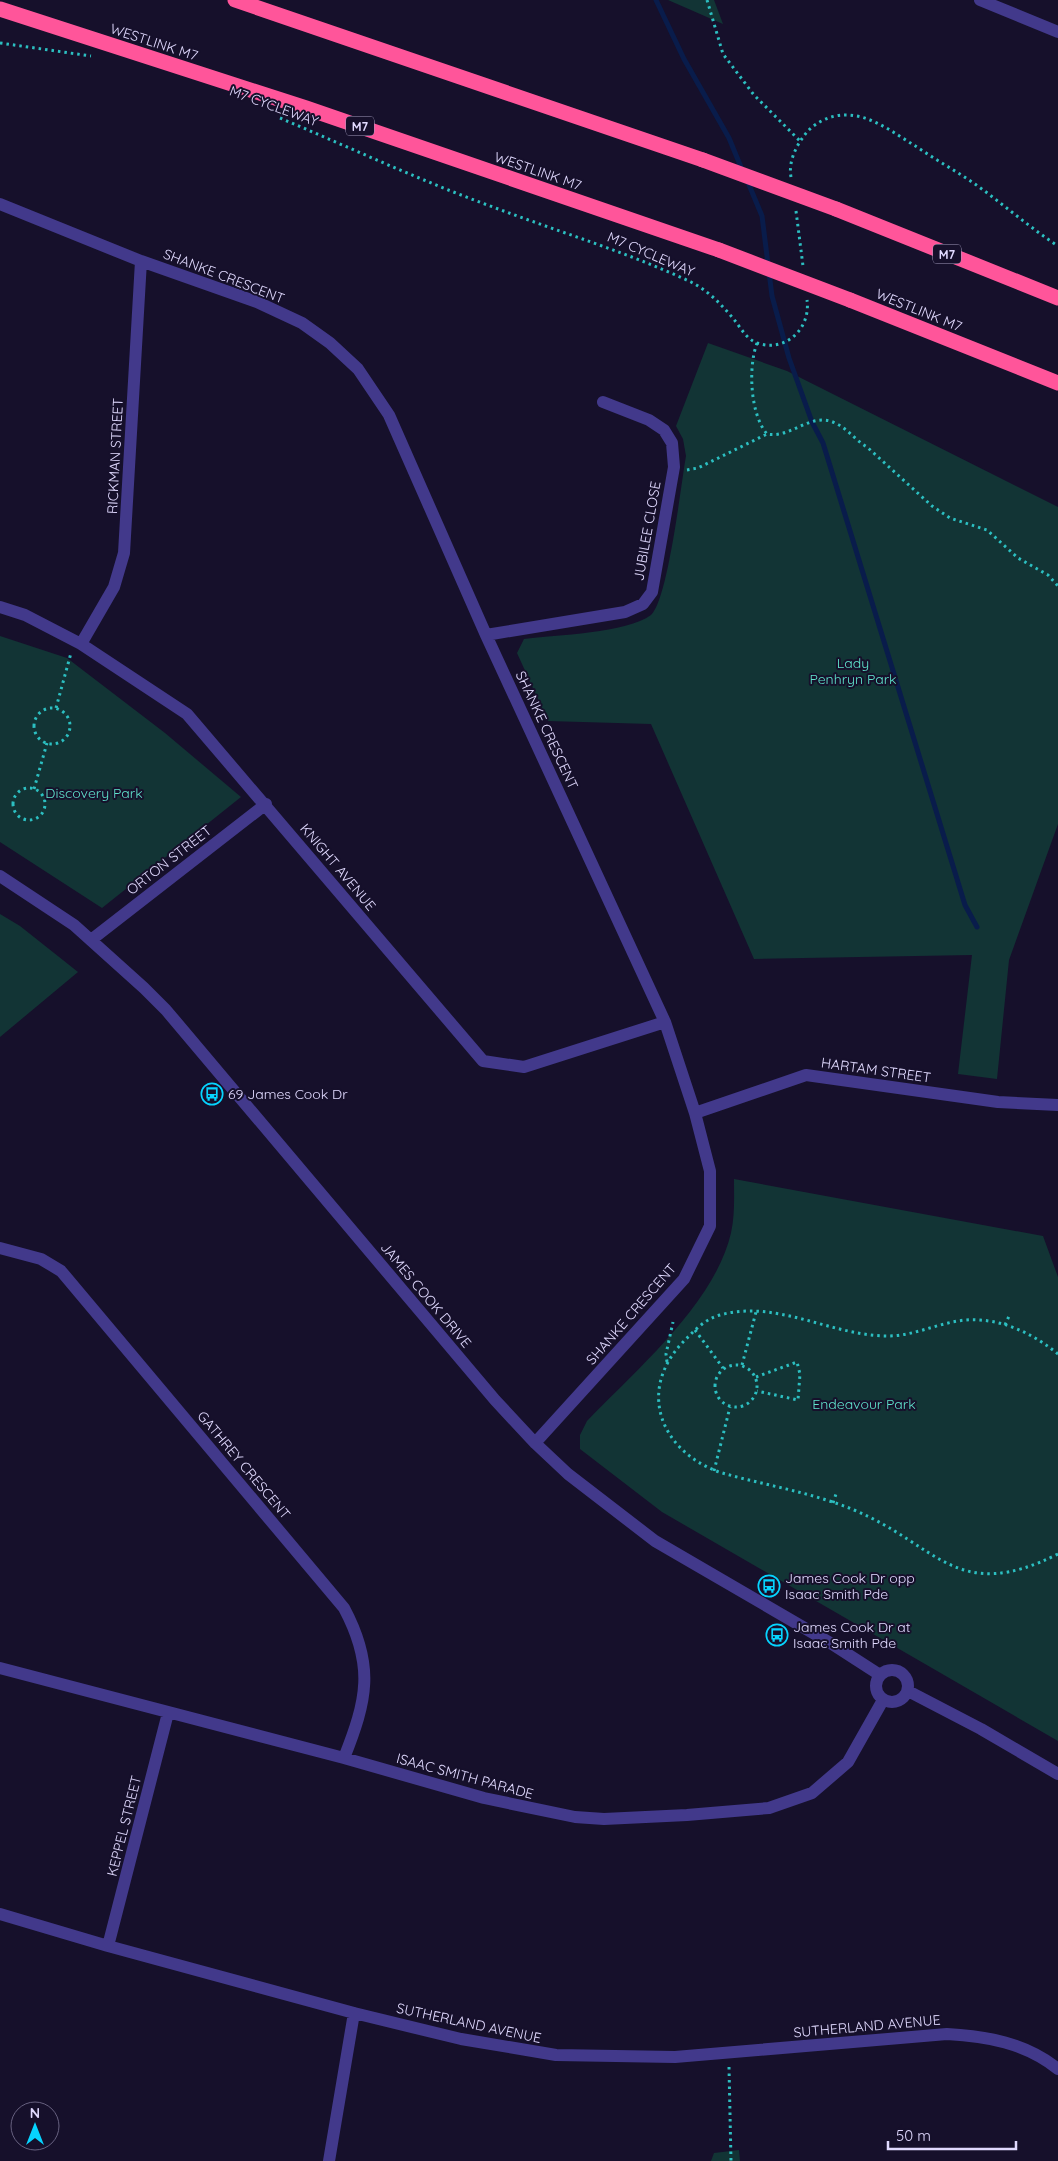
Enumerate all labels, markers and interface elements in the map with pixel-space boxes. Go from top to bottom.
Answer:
street label: WESTLINK M7 [108,19,200,65]
street label: M7 CYCLEWAY [227,82,321,130]
road number: M7 [346,116,374,136]
street label: WESTLINK M7 [492,148,584,194]
street label: M7 CYCLEWAY [605,228,698,281]
road number: M7 [933,244,961,264]
street label: SHANKE CRESCENT [161,245,287,307]
street label: WESTLINK M7 [873,285,965,335]
street label: RICKMAN STREET [103,398,127,514]
street label: JUBILEE CLOSE [629,480,665,582]
park label: Lady Penhryn Park [809,654,897,688]
street label: SHANKE CRESCENT [512,668,582,792]
park label: Discovery Park [45,784,143,802]
street label: KNIGHT AVENUE [296,820,380,914]
street label: ORTON STREET [123,821,215,899]
street label: HARTAM STREET [820,1053,932,1087]
bus stop icon: 69 James Cook Dr [200,1082,224,1106]
place label: 69 James Cook Dr [228,1085,348,1103]
street label: JAMES COOK DRIVE [377,1239,475,1351]
street label: SHANKE CRESCENT [582,1260,680,1368]
park label: Endeavour Park [812,1395,916,1413]
street label: GATHREY CRESCENT [193,1407,295,1523]
place label: James Cook Dr opp Isaac Smith Pde [785,1569,915,1603]
bus stop icon: James Cook Dr opp Isaac Smith Pde [757,1574,781,1598]
place label: James Cook Dr at Isaac Smith Pde [793,1618,911,1652]
bus stop icon: James Cook Dr at Isaac Smith Pde [765,1623,789,1647]
street label: ISAAC SMITH PARADE [395,1749,535,1803]
street label: KEPPEL STREET [103,1774,145,1878]
street label: SUTHERLAND AVENUE [395,1999,543,2047]
street label: SUTHERLAND AVENUE [793,2011,941,2041]
north arrow [10,2101,60,2151]
text: N [30,2104,40,2122]
scale bar [888,2118,1016,2150]
text: 50 m [896,2126,931,2145]

